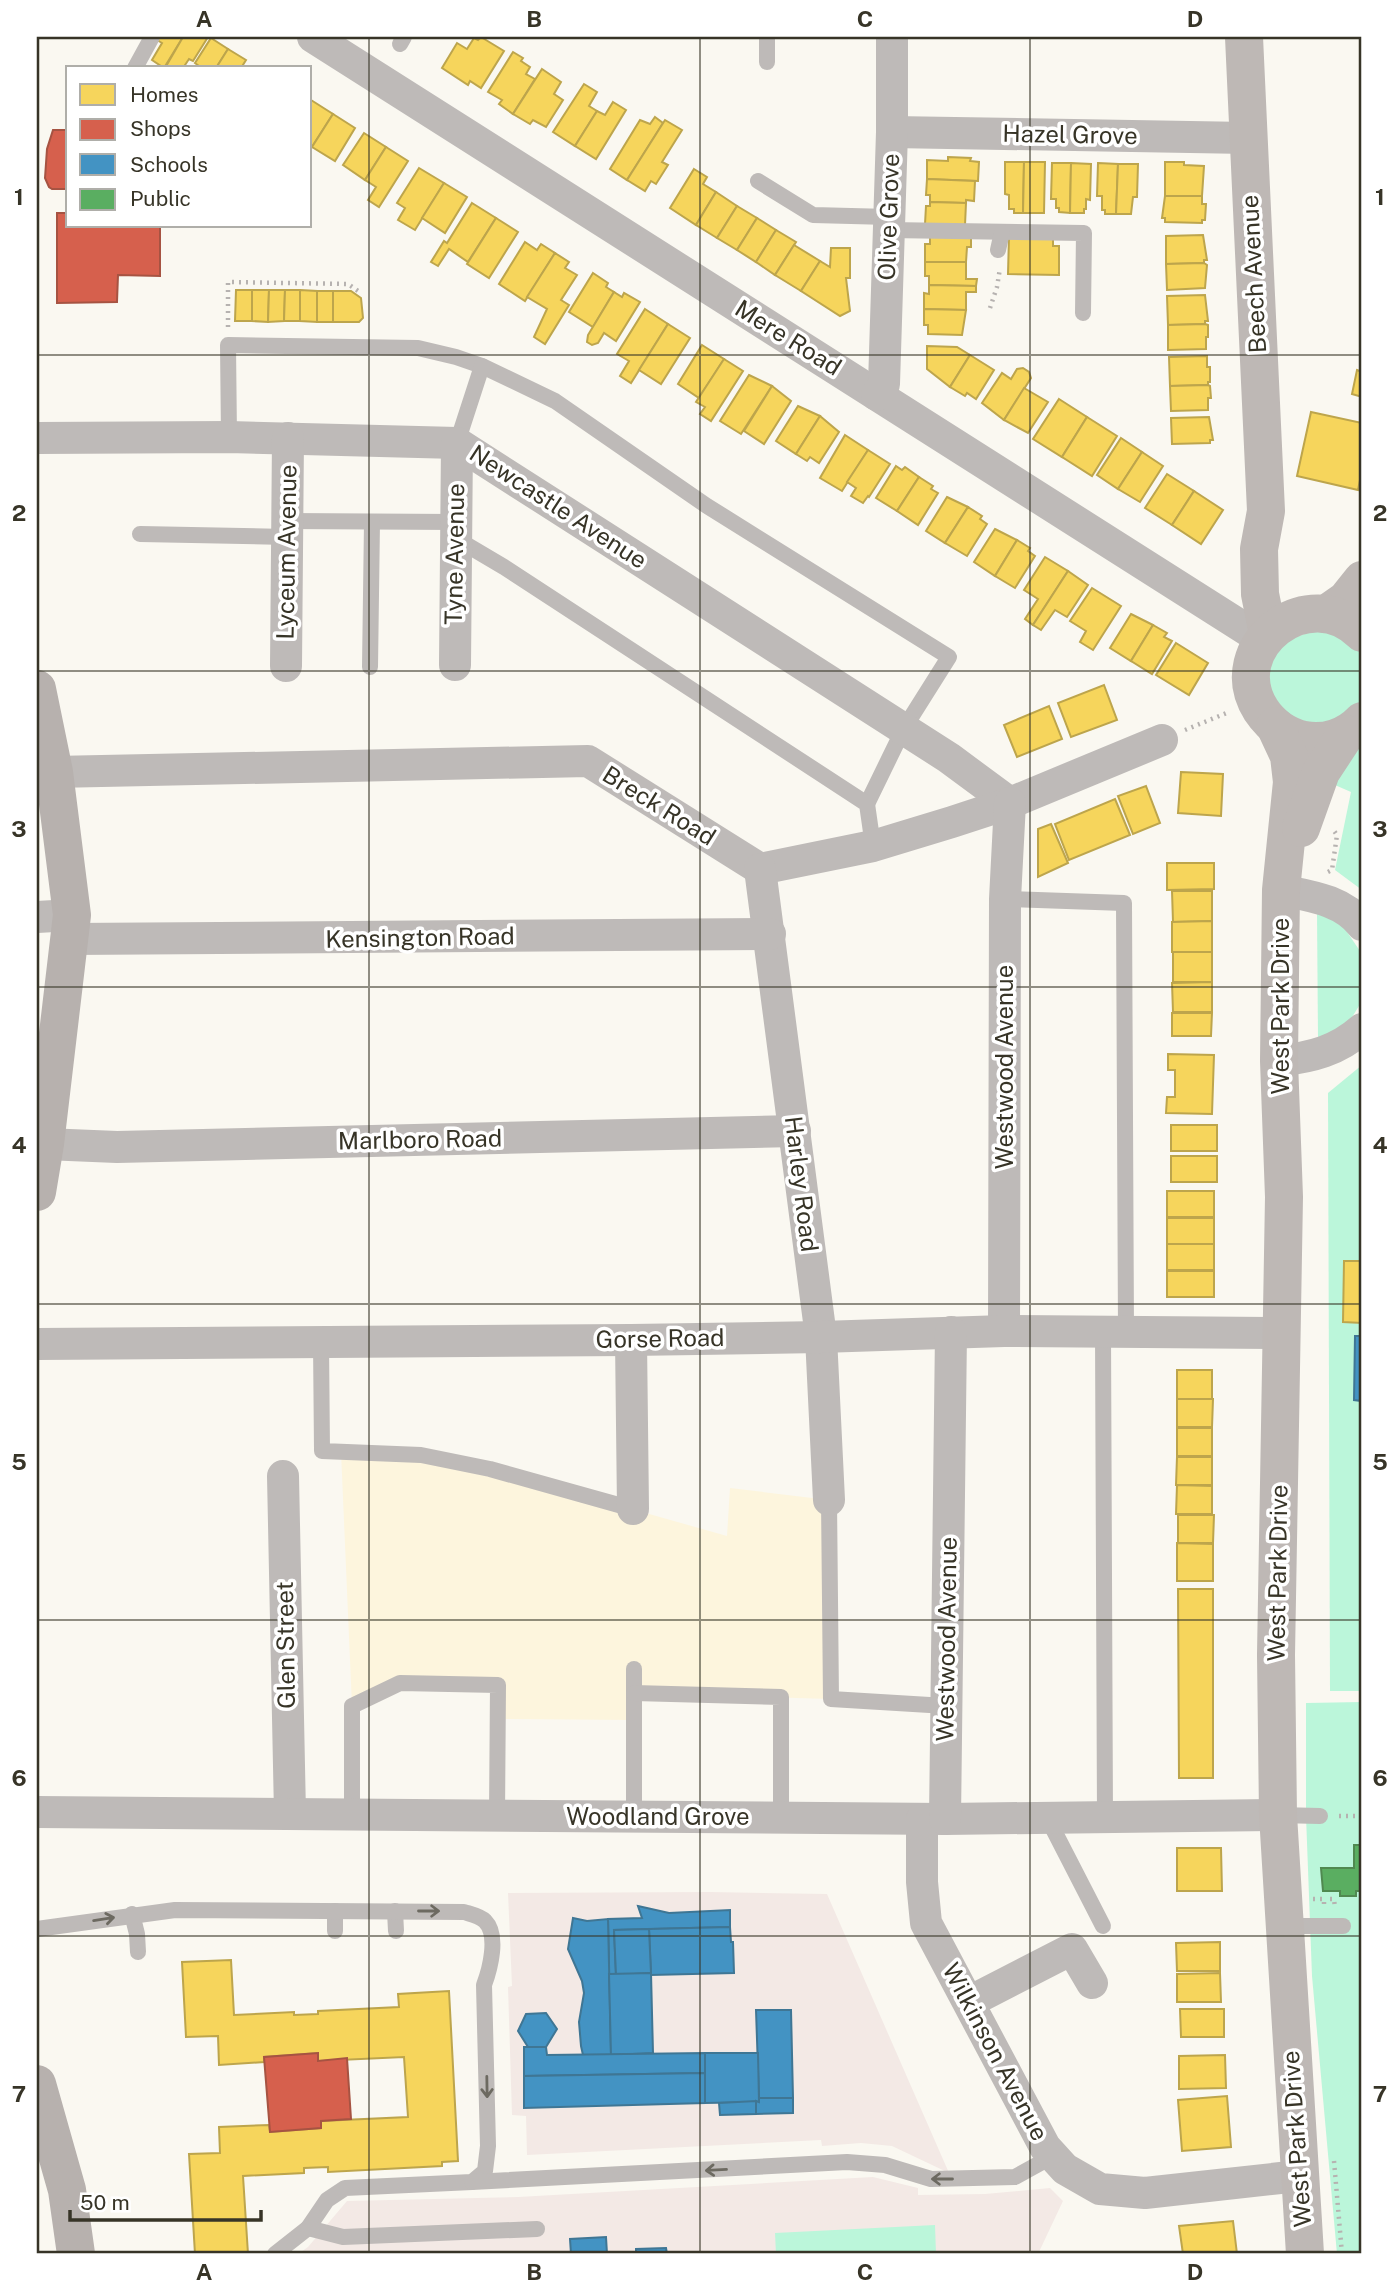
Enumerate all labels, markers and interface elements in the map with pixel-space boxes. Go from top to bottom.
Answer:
text: A [196,5,213,32]
text: B [526,5,542,32]
text: C [857,5,873,32]
text: D [1187,5,1203,32]
legend [66,66,312,228]
text: Homes [130,82,198,107]
text: Shops [130,116,191,141]
street label: Hazel Grove [1002,119,1138,149]
text: Schools [130,152,208,177]
street label: Olive Grove [872,153,904,281]
text: 1 [14,183,24,210]
text: 1 [1375,183,1385,210]
text: Public [130,186,191,211]
street label: Beech Avenue [1235,194,1271,354]
street label: Mere Road [730,293,847,381]
street label: Newcastle Avenue [465,438,652,574]
street label: Lyceum Avenue [270,464,302,640]
street label: Tyne Avenue [439,483,469,625]
text: 2 [12,499,26,526]
text: 2 [1373,499,1387,526]
street label: Breck Road [598,759,721,851]
text: 3 [11,815,27,842]
text: 3 [1372,815,1388,842]
street label: West Park Drive [1266,918,1294,1094]
street label: Kensington Road [325,921,515,953]
street label: Westwood Avenue [990,965,1018,1169]
street label: Harley Road [780,1114,824,1253]
street label: Marlboro Road [338,1124,502,1154]
text: 4 [11,1131,27,1158]
text: 4 [1372,1131,1388,1158]
street label: Gorse Road [595,1323,725,1353]
text: 5 [11,1448,27,1475]
text: 5 [1372,1448,1388,1475]
street label: West Park Drive [1261,1484,1293,1662]
street label: Westwood Avenue [930,1536,962,1742]
street label: Glen Street [270,1581,300,1709]
text: 6 [11,1764,27,1791]
text: 6 [1372,1764,1388,1791]
street label: Woodland Grove [566,1802,750,1830]
one-way arrow [417,1904,440,1918]
one-way arrow [92,1912,115,1925]
street label: Wilkinson Avenue [937,1958,1055,2145]
street label: West Park Drive [1276,2050,1316,2228]
one-way arrow [480,2076,493,2099]
text: 7 [12,2080,26,2107]
text: 7 [1373,2080,1387,2107]
one-way arrow [705,2163,728,2176]
one-way arrow [930,2172,953,2186]
scale bar [70,2179,261,2223]
text: 50 m [80,2190,130,2215]
text: A [196,2258,213,2285]
text: B [526,2258,542,2285]
text: C [857,2258,873,2285]
text: D [1187,2258,1203,2285]

